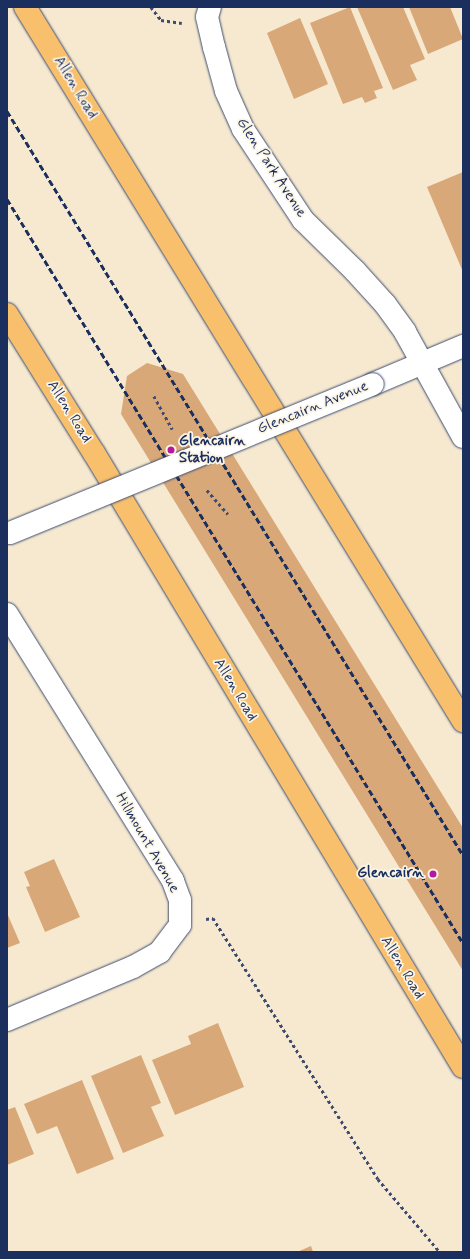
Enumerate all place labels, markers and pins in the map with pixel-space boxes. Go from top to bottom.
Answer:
place label: Glencairn Station [179,432,246,467]
marker: Glencairn Station [166,445,176,455]
place label: Glencairn [357,865,424,883]
marker: Glencairn [427,868,439,880]

